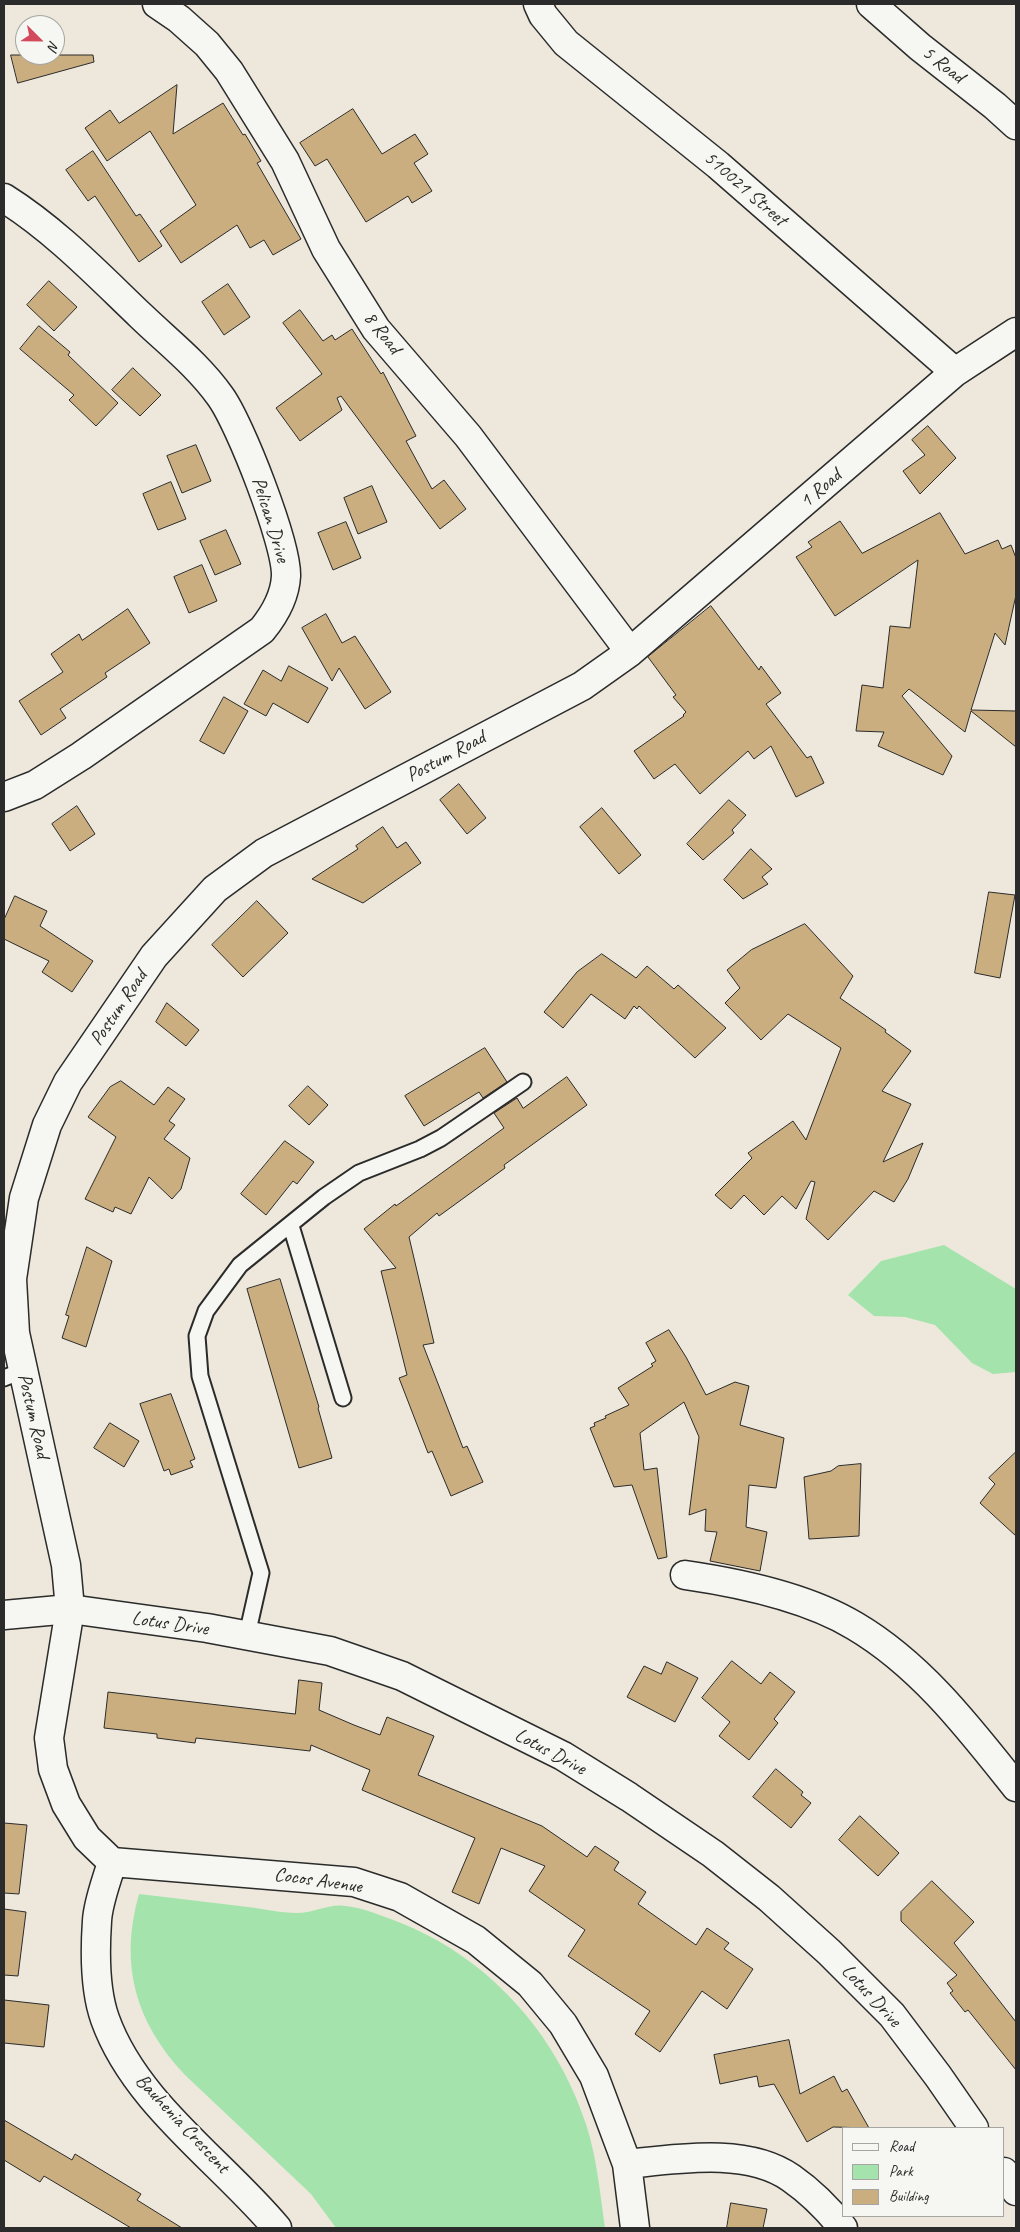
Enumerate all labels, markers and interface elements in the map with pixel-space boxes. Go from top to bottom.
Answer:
north arrow [15,15,65,65]
text: N [44,38,63,53]
street label: 5 Road [917,41,969,89]
street label: 510021 Street [698,146,792,232]
street label: 8 Road [358,307,406,359]
street label: 1 Road [795,464,847,514]
street label: Pelican Drive [246,475,294,565]
street label: Postum Road [402,726,490,788]
street label: Postum Road [85,966,153,1050]
street label: Postum Road [12,1371,54,1461]
street label: Lotus Drive [130,1607,210,1641]
street label: Lotus Drive [510,1723,590,1781]
street label: Cocos Avenue [273,1863,363,1899]
street label: Lotus Drive [836,1960,906,2032]
street label: Bauhenia Crescent [130,2069,234,2179]
legend [842,2127,1005,2217]
text: Road [889,2137,914,2156]
text: Park [889,2162,913,2181]
text: Building [889,2187,928,2206]

